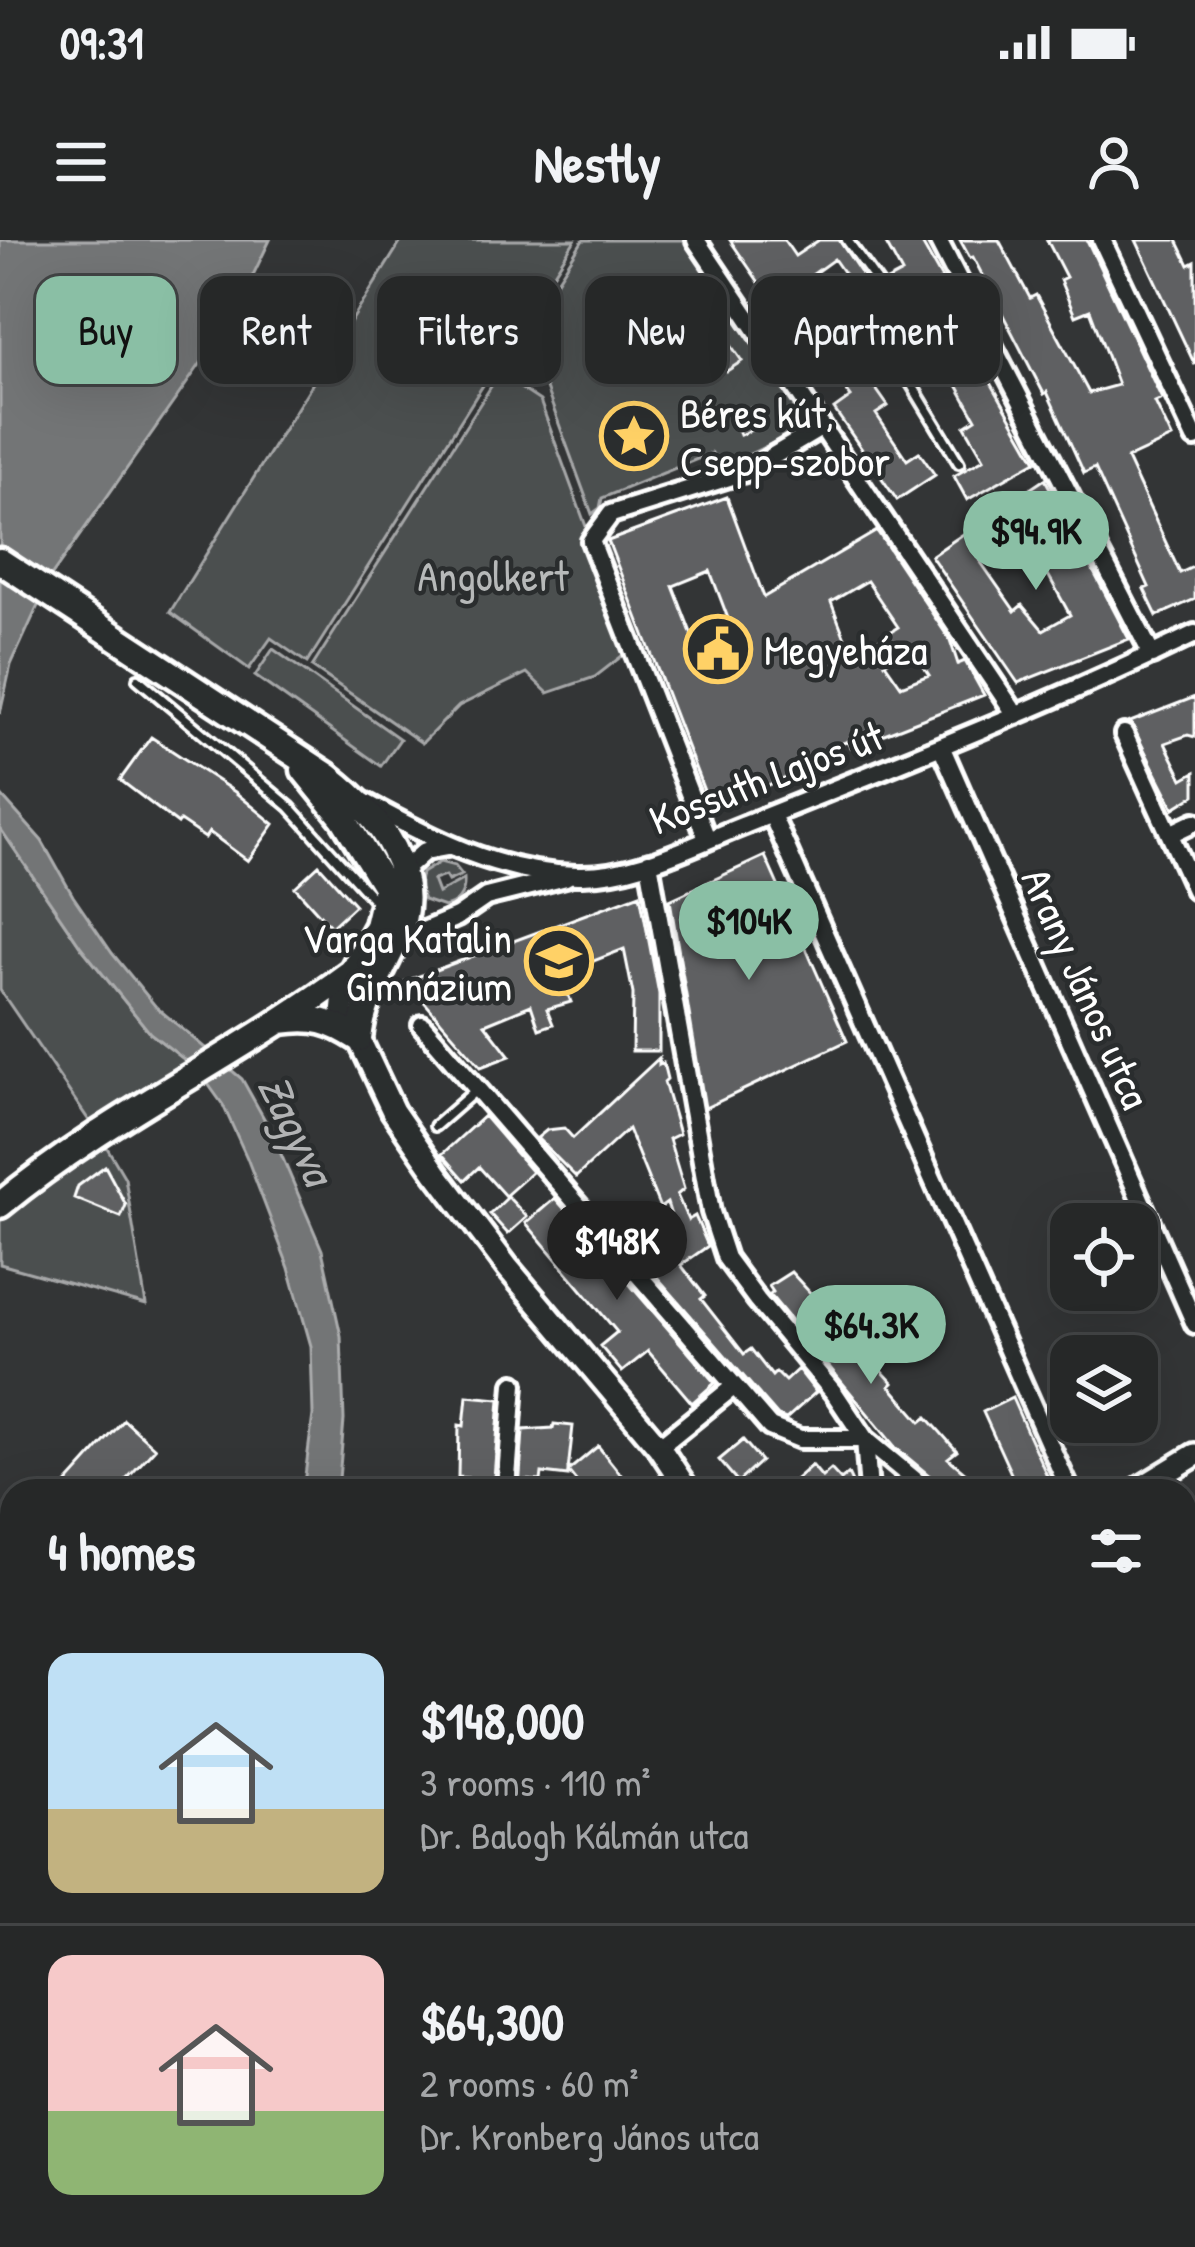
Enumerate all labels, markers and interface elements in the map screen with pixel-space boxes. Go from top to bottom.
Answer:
text: 09:31 [60,12,144,73]
text: Nestly [534,126,661,199]
icon: menu [48,129,114,195]
icon: person [1081,129,1147,195]
chip: Buy [36,276,176,384]
chip: Rent [200,276,353,384]
chip: Filters [377,276,561,384]
chip: New [585,276,727,384]
chip: Apartment [751,276,1000,384]
place label: Béres kút, Csepp-szobor [680,384,890,489]
place icon: Béres kút, Csepp-szobor [599,401,669,471]
pin: $94.9K [938,491,1134,593]
text: $94.9K [990,503,1082,556]
park label: Angolkert [417,547,569,604]
public building icon: Megyeháza [683,614,753,684]
place label: Megyeháza [764,621,927,678]
street label: Kossuth Lajos út [641,706,891,848]
street label: Arany János utca [1009,859,1165,1117]
pin: $104K [665,881,833,983]
text: $104K [706,893,792,946]
place label: Varga Katalin Gimnázium [302,909,512,1014]
school or university icon: Varga Katalin Gimnázium [524,926,594,996]
water label: Zagyva [243,1064,352,1198]
pin: $148K [533,1201,701,1303]
map controls [1050,1203,1158,1443]
button: locate [1050,1203,1158,1311]
text: $148K [574,1213,660,1266]
pin: $64.3K [773,1285,969,1387]
text: $64.3K [823,1297,919,1350]
button: layers [1050,1335,1158,1443]
text: 4 homes [48,1517,195,1586]
icon: filters [1083,1518,1149,1584]
text: $148,000 [420,1686,584,1755]
icon: home [144,1701,288,1845]
text: 3 rooms · 110 m² [420,1755,650,1808]
text: Dr. Balogh Kálmán utca [420,1808,749,1861]
text: $64,300 [420,1987,564,2056]
icon: home [144,2003,288,2147]
text: 2 rooms · 60 m² [420,2056,638,2109]
text: Dr. Kronberg János utca [420,2109,759,2162]

